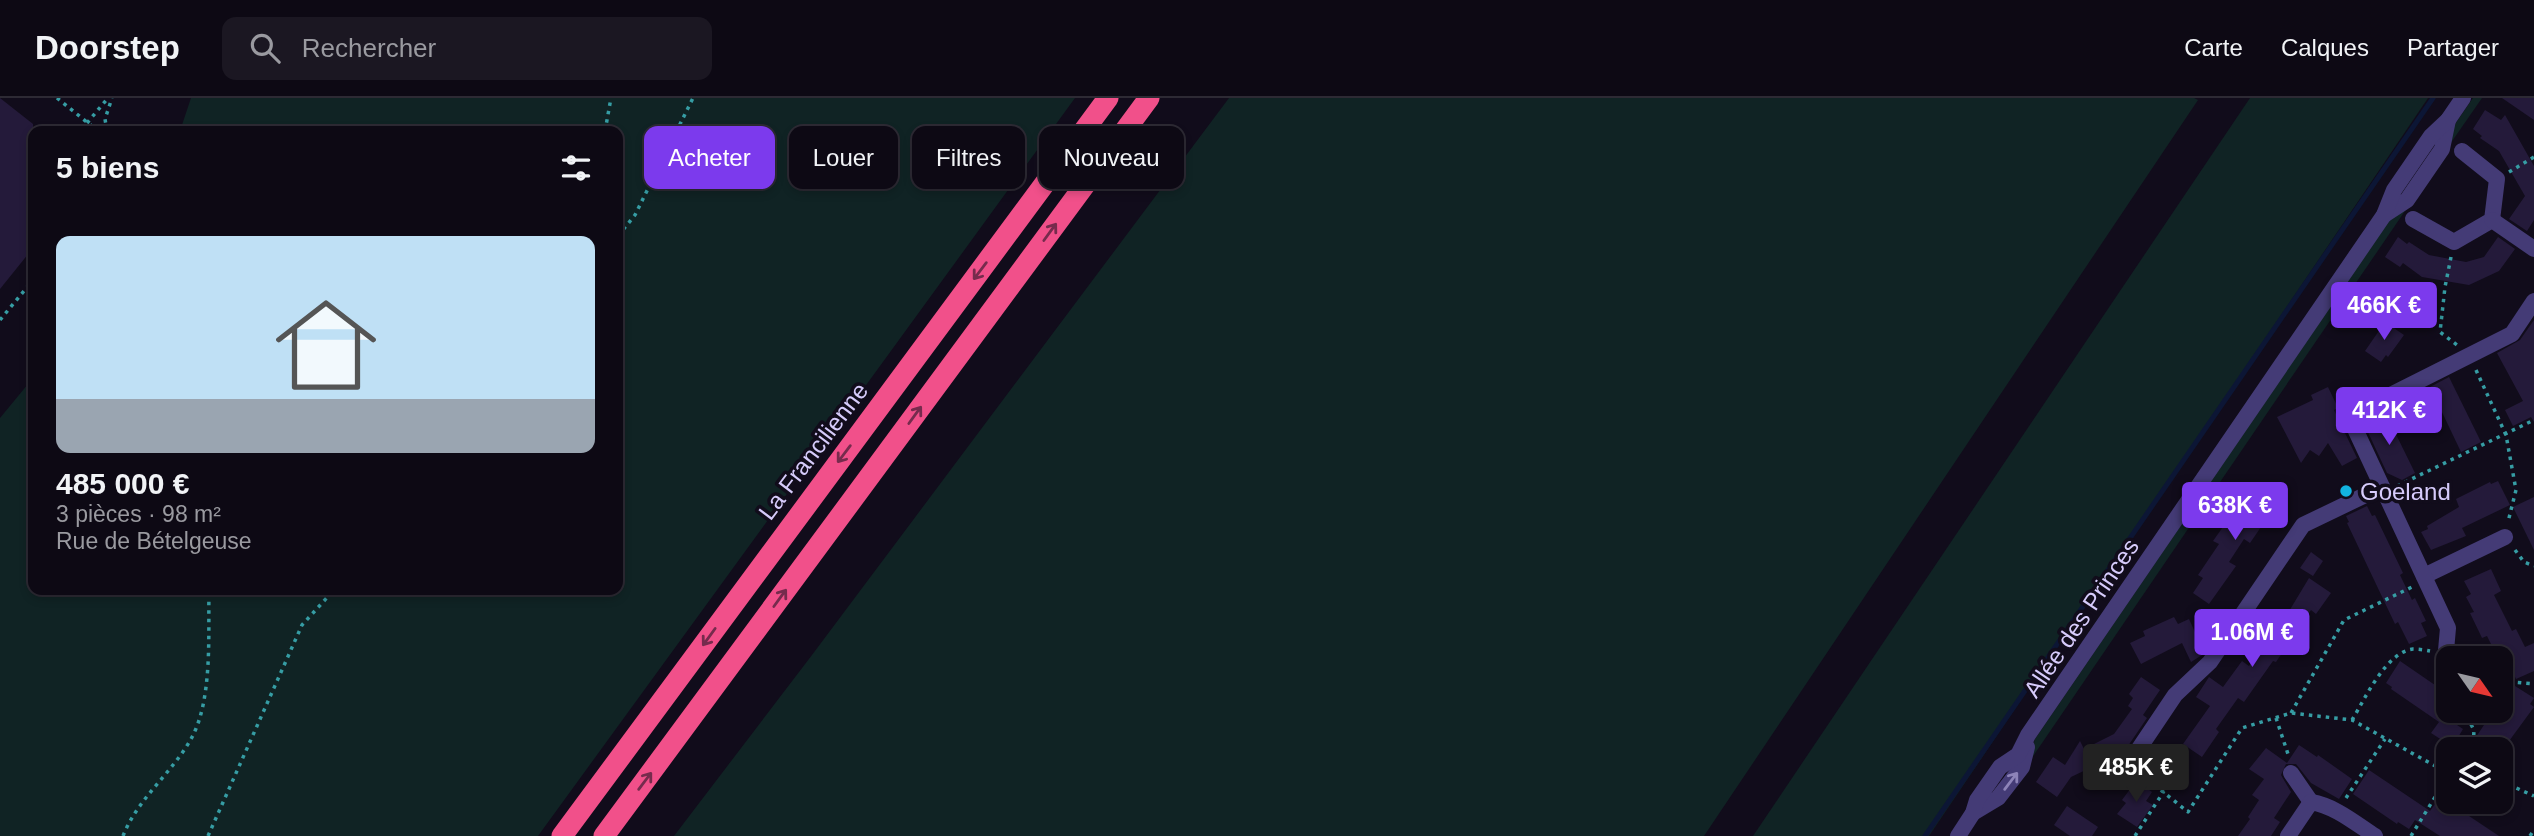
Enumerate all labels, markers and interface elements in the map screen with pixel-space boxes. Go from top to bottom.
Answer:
search box [222,17,712,80]
text: Doorstep [35,29,180,66]
icon: search [246,29,284,67]
text: Rechercher [302,33,436,63]
text: Carte [2184,34,2243,61]
text: Calques [2281,34,2369,61]
text: Partager [2407,34,2499,61]
chip: Acheter [644,126,775,189]
chip: Louer [789,126,898,189]
chip: Filtres [912,126,1025,189]
chip: Nouveau [1039,126,1184,189]
icon: filters [557,149,595,187]
text: 5 biens [56,151,159,184]
one-way arrow [1043,223,1057,242]
one-way arrow [973,261,987,280]
icon: home [263,282,389,408]
pin: 466K € [2327,282,2441,342]
text: 466K € [2347,292,2421,318]
street label: La Francilienne [753,377,873,525]
pin: 412K € [2332,388,2446,447]
text: 412K € [2352,397,2426,423]
one-way arrow [908,406,922,425]
one-way arrow [837,444,852,462]
text: 485 000 € [56,467,189,500]
place label: Goeland [2360,478,2451,505]
pin: 638K € [2178,482,2292,542]
marker: Goeland [2338,483,2354,499]
text: 638K € [2198,492,2272,518]
text: 3 pièces · 98 m² [56,501,221,527]
text: Rue de Bételgeuse [56,528,252,554]
street label: Allée des Princes [2018,534,2144,702]
one-way arrow [773,589,787,608]
pin: 1.06M € [2187,610,2317,669]
text: 1.06M € [2210,619,2294,645]
one-way arrow [702,627,717,646]
north arrow [2436,646,2513,723]
map controls [2436,646,2513,814]
button: layers [2436,737,2513,814]
pin: 485K € [2079,744,2193,804]
text: 485K € [2099,754,2173,780]
one-way arrow [638,772,652,791]
one-way arrow [2004,772,2018,791]

